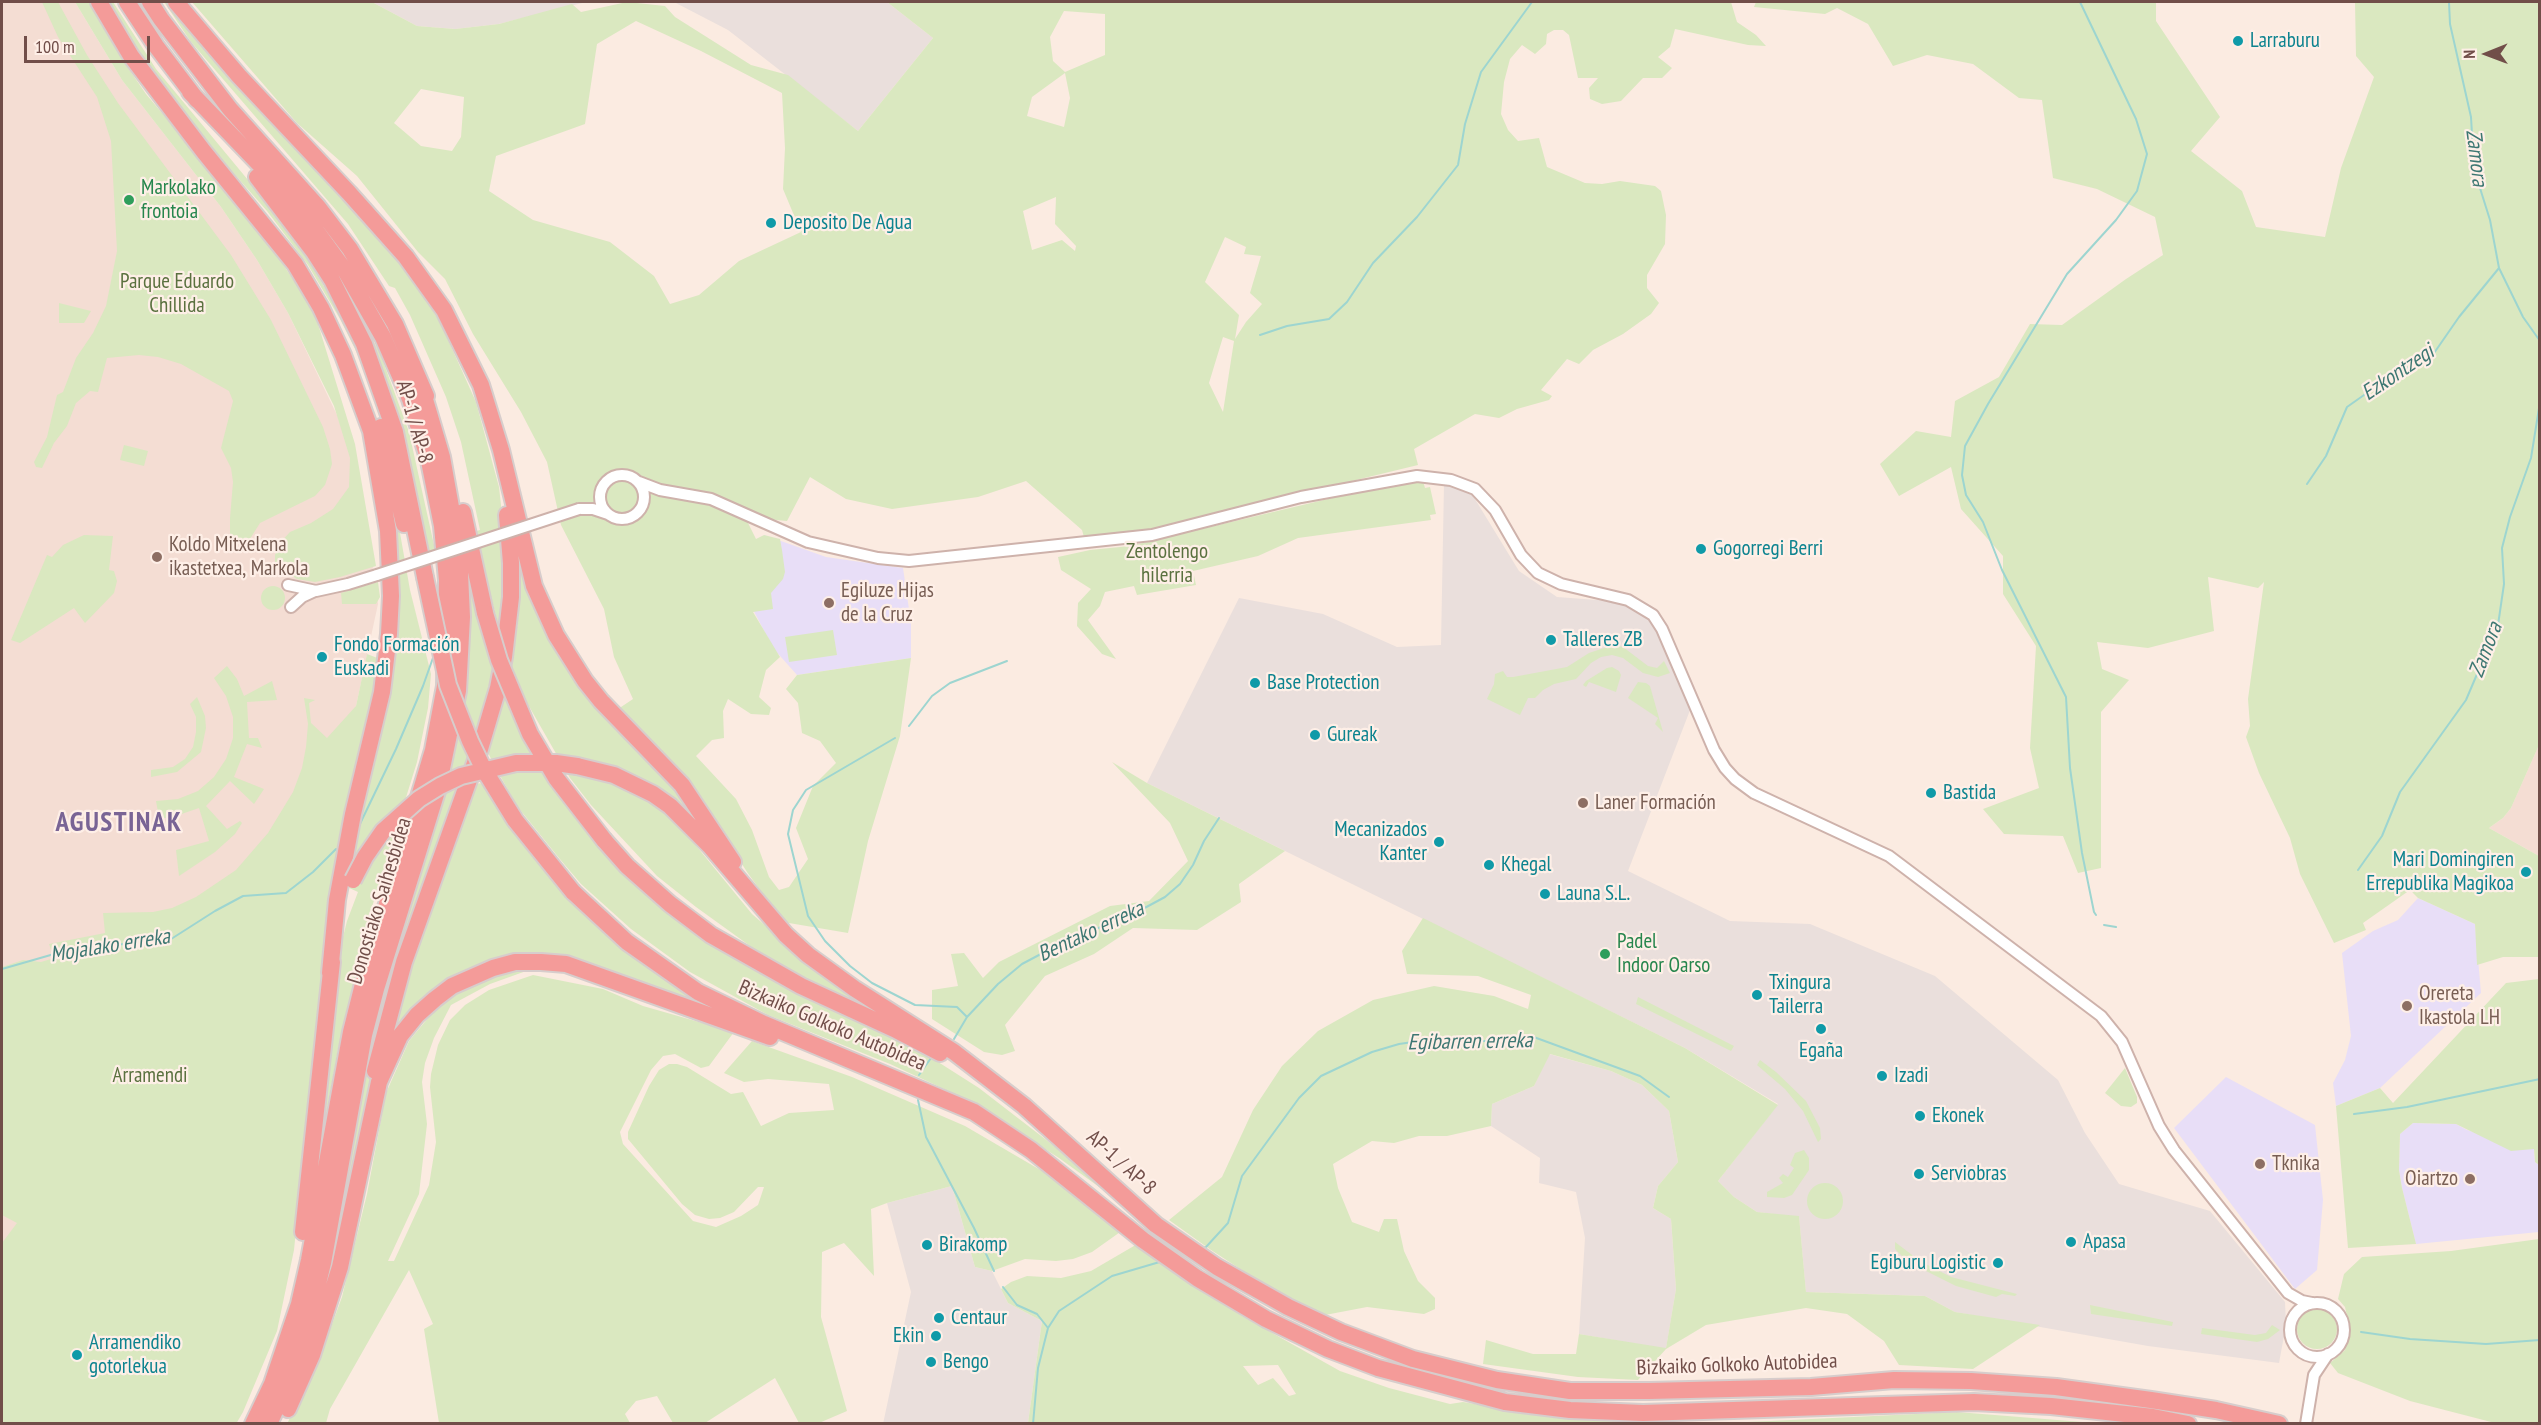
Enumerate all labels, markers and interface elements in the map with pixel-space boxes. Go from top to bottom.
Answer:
scale bar [27,24,153,62]
north arrow [2457,24,2517,84]
place label: Larraburu [2250,28,2320,54]
marker: Larraburu [2231,34,2245,48]
text: 100 m [35,35,75,58]
text: N [2459,50,2479,59]
water label: Zamora [2459,128,2493,188]
place label: Markolako frontoia [141,175,216,225]
marker: Markolako frontoia [122,193,136,207]
place label: Deposito De Agua [783,210,912,236]
marker: Deposito De Agua [764,216,778,230]
park label: Parque Eduardo Chillida [120,269,234,319]
water label: Ezkontzegi [2357,339,2439,407]
street label: AP-1 / AP-8 [390,378,438,466]
place label: Koldo Mitxelena ikastetxea, Markola [169,532,309,582]
place label: Gogorregi Berri [1713,536,1823,562]
park label: Zentolengo hilerria [1126,539,1208,589]
marker: Gogorregi Berri [1694,542,1708,556]
marker: Koldo Mitxelena ikastetxea, Markola [150,550,164,564]
place label: Egiluze Hijas de la Cruz [841,578,934,628]
marker: Egiluze Hijas de la Cruz [822,596,836,610]
water label: Zamora [2464,619,2508,681]
place label: Talleres ZB [1563,627,1643,653]
place label: Fondo Formación Euskadi [334,632,459,682]
marker: Talleres ZB [1544,633,1558,647]
marker: Fondo Formación Euskadi [315,650,329,664]
place label: Base Protection [1267,670,1379,696]
marker: Base Protection [1248,676,1262,690]
place label: Gureak [1327,722,1377,748]
marker: Gureak [1308,728,1322,742]
place label: Bastida [1943,780,1996,806]
marker: Bastida [1924,786,1938,800]
place label: Laner Formación [1595,790,1716,816]
marker: Laner Formación [1576,796,1590,810]
district label: AGUSTINAK [56,807,182,839]
street label: Donostiako Saihesbidea [343,815,417,987]
place label: Mecanizados Kanter [1334,817,1427,867]
marker: Mecanizados Kanter [1432,835,1446,849]
place label: Mari Domingiren Errepublika Magikoa [2366,847,2514,897]
place label: Khegal [1501,852,1551,878]
marker: Khegal [1482,858,1496,872]
marker: Mari Domingiren Errepublika Magikoa [2519,865,2533,879]
place label: Launa S.L. [1557,881,1630,907]
marker: Launa S.L. [1538,887,1552,901]
water label: Bentako erreka [1034,896,1148,968]
water label: Mojalako erreka [48,923,172,969]
place label: Padel Indoor Oarso [1617,929,1710,979]
marker: Padel Indoor Oarso [1598,947,1612,961]
place label: Txingura Tailerra [1769,970,1831,1020]
street label: Bizkaiko Golkoko Autobidea [735,975,929,1077]
place label: Orereta Ikastola LH [2419,981,2500,1031]
marker: Txingura Tailerra [1750,988,1764,1002]
marker: Orereta Ikastola LH [2400,999,2414,1013]
marker: Egaña [1814,1022,1828,1036]
water label: Egibarren erreka [1407,1028,1533,1056]
place label: Egaña [1799,1038,1843,1064]
park label: Arramendi [112,1063,188,1089]
place label: Izadi [1894,1063,1929,1089]
marker: Izadi [1875,1069,1889,1083]
place label: Ekonek [1932,1103,1984,1129]
marker: Ekonek [1913,1109,1927,1123]
street label: AP-1 / AP-8 [1081,1125,1161,1201]
place label: Tknika [2272,1151,2320,1177]
marker: Tknika [2253,1157,2267,1171]
place label: Serviobras [1931,1161,2007,1187]
place label: Oiartzo [2405,1166,2458,1192]
marker: Serviobras [1912,1167,1926,1181]
marker: Oiartzo [2463,1172,2477,1186]
place label: Apasa [2083,1229,2126,1255]
place label: Birakomp [939,1232,1007,1258]
marker: Apasa [2064,1235,2078,1249]
marker: Birakomp [920,1238,934,1252]
place label: Egiburu Logistic [1870,1250,1986,1276]
marker: Egiburu Logistic [1991,1256,2005,1270]
place label: Centaur [951,1305,1007,1331]
marker: Centaur [932,1311,946,1325]
place label: Ekin [893,1323,924,1349]
marker: Ekin [929,1329,943,1343]
place label: Arramendiko gotorlekua [89,1330,181,1380]
marker: Arramendiko gotorlekua [70,1348,84,1362]
place label: Bengo [943,1349,989,1375]
street label: Bizkaiko Golkoko Autobidea [1636,1349,1838,1381]
marker: Bengo [924,1355,938,1369]

